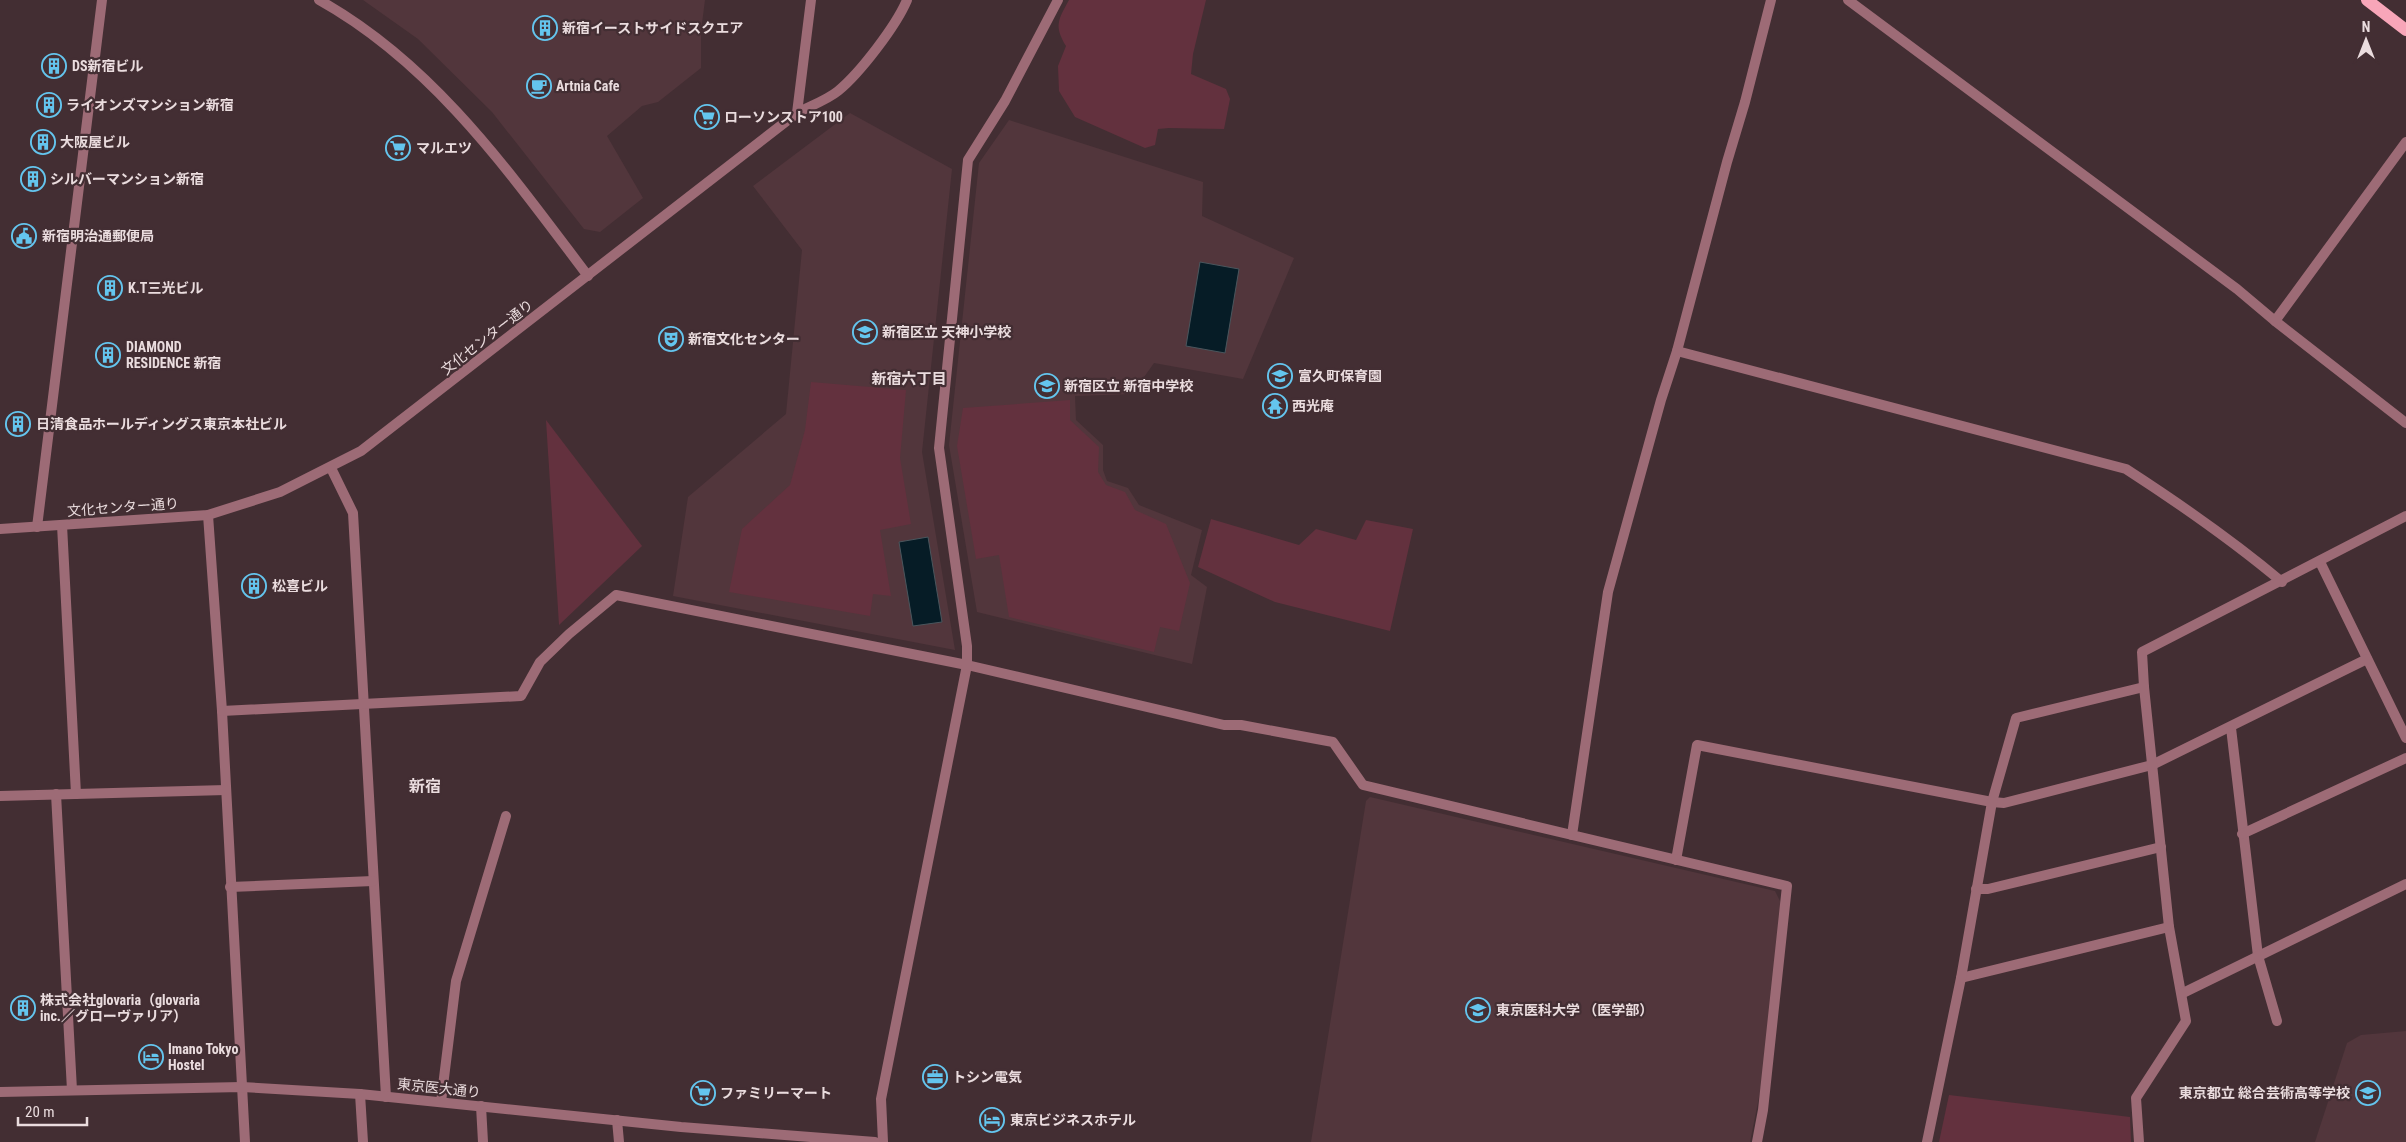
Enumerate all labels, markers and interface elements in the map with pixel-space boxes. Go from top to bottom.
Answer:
building icon: 新宿イーストサイドスクエア [532,15,558,41]
north arrow [2341,15,2391,65]
text: N [2362,19,2370,35]
place label: 新宿イーストサイドスクエア [562,20,743,36]
building icon: DS新宿ビル [41,53,67,79]
place label: DS新宿ビル [72,58,143,74]
cafe icon: Artnia Cafe [526,73,552,99]
place label: Artnia Cafe [556,78,620,94]
building icon: ライオンズマンション新宿 [36,92,62,118]
place label: ライオンズマンション新宿 [66,97,234,113]
supermarket icon: ローソンストア100 [694,104,720,130]
place label: ローソンストア100 [724,109,843,125]
building icon: 大阪屋ビル [30,129,56,155]
place label: 大阪屋ビル [60,134,130,150]
supermarket icon: マルエツ [385,135,411,161]
place label: マルエツ [416,140,472,156]
building icon: シルバーマンション新宿 [20,166,46,192]
place label: シルバーマンション新宿 [50,171,204,187]
public building icon: 新宿明治通郵便局 [11,223,37,249]
place label: 新宿明治通郵便局 [42,228,154,244]
building icon: K.T三光ビル [97,275,123,301]
place label: K.T三光ビル [128,280,203,296]
street label: 文化センター通り [438,296,536,378]
school or university icon: 新宿区立 天神小学校 [852,319,878,345]
place label: 新宿区立 天神小学校 [882,324,1011,340]
theatre icon: 新宿文化センター [658,326,684,352]
place label: 新宿文化センター [688,331,800,347]
place label: DIAMOND RESIDENCE 新宿 [126,339,221,371]
building icon: DIAMOND RESIDENCE 新宿 [95,342,121,368]
school or university icon: 富久町保育園 [1267,363,1293,389]
place label: 富久町保育園 [1298,368,1382,384]
district label: 新宿六丁目 [871,370,947,388]
school or university icon: 新宿区立 新宿中学校 [1034,373,1060,399]
place label: 新宿区立 新宿中学校 [1064,378,1193,394]
temple icon: 西光庵 [1262,393,1288,419]
place label: 西光庵 [1292,398,1334,414]
building icon: 日清食品ホールディングス東京本社ビル [5,411,31,437]
place label: 日清食品ホールディングス東京本社ビル [36,416,287,432]
street label: 文化センター通り [67,495,179,519]
building icon: 松喜ビル [241,573,267,599]
place label: 松喜ビル [272,578,328,594]
district label: 新宿 [409,777,441,796]
place label: 株式会社glovaria（glovaria inc.／グローヴァリア） [40,992,200,1024]
building icon: 株式会社glovaria（glovaria inc.／グローヴァリア） [10,995,36,1021]
school or university icon: 東京医科大学 （医学部） [1465,997,1491,1023]
place label: 東京医科大学 （医学部） [1496,1002,1653,1018]
place label: Imano Tokyo Hostel [168,1041,238,1073]
hotel icon: Imano Tokyo Hostel [138,1044,164,1070]
office icon: トシン電気 [922,1064,948,1090]
place label: トシン電気 [952,1069,1022,1085]
street label: 東京医大通り [396,1076,482,1100]
supermarket icon: ファミリーマート [690,1080,716,1106]
school or university icon: 東京都立 総合芸術高等学校 [2355,1080,2381,1106]
place label: ファミリーマート [720,1085,832,1101]
place label: 東京都立 総合芸術高等学校 [2179,1085,2350,1101]
scale bar [18,1094,86,1126]
text: 20 m [25,1103,55,1121]
hotel icon: 東京ビジネスホテル [979,1107,1005,1133]
place label: 東京ビジネスホテル [1010,1112,1136,1128]

